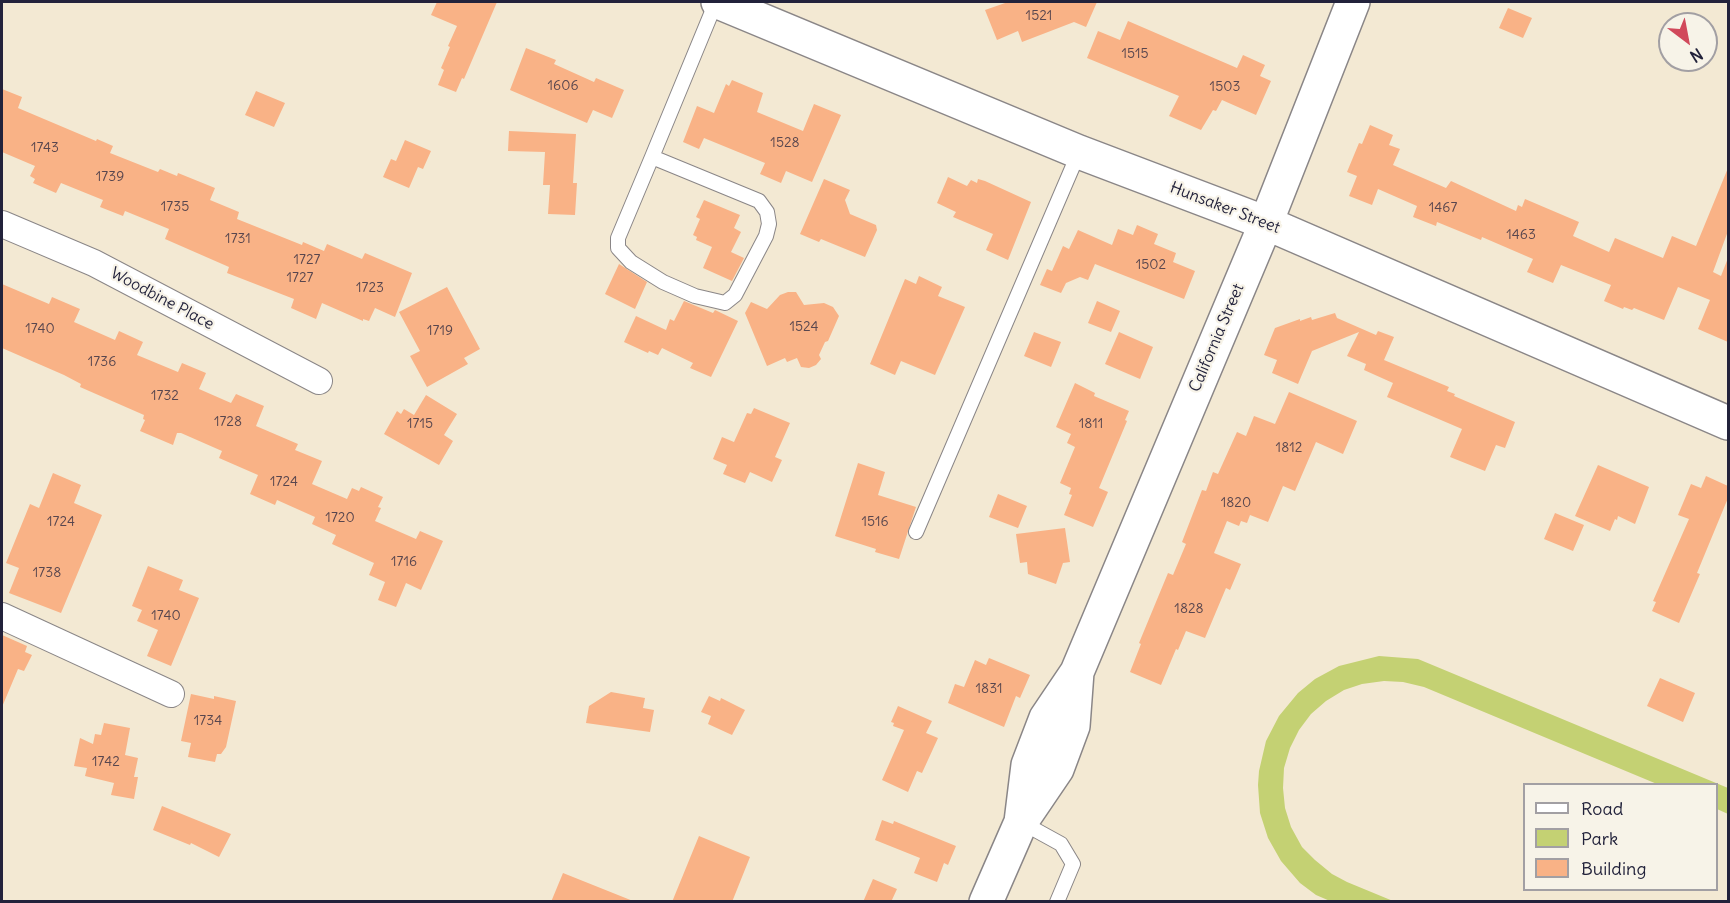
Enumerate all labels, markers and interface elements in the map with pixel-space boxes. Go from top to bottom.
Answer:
house number: 1521 [1026,8,1052,24]
north arrow [1658,12,1718,72]
text: N [1686,44,1706,67]
house number: 1515 [1121,46,1149,62]
house number: 1606 [548,78,578,94]
house number: 1503 [1210,79,1240,95]
house number: 1528 [770,135,800,151]
house number: 1743 [31,140,59,156]
house number: 1739 [96,169,124,185]
street label: Hunsaker Street [1167,178,1283,238]
house number: 1735 [161,199,189,215]
house number: 1467 [1429,200,1457,216]
house number: 1463 [1506,227,1536,243]
house number: 1731 [225,231,251,247]
house number: 1727 [294,252,320,268]
house number: 1502 [1136,257,1166,273]
street label: Woodbine Place [107,264,217,334]
house number: 1727 [287,270,313,286]
house number: 1723 [356,280,384,296]
street label: California Street [1186,281,1248,395]
house number: 1524 [789,319,819,335]
house number: 1740 [25,321,55,337]
house number: 1719 [427,323,453,339]
house number: 1736 [88,354,116,370]
house number: 1732 [151,388,179,404]
house number: 1728 [214,414,242,430]
house number: 1715 [407,416,433,432]
house number: 1811 [1079,416,1103,432]
house number: 1812 [1276,440,1302,456]
house number: 1724 [270,474,298,490]
house number: 1820 [1221,495,1251,511]
house number: 1720 [325,510,355,526]
house number: 1724 [47,514,75,530]
house number: 1516 [861,514,889,530]
house number: 1716 [391,554,417,570]
house number: 1738 [33,565,61,581]
house number: 1828 [1174,601,1204,617]
house number: 1740 [151,608,181,624]
house number: 1831 [976,681,1002,697]
house number: 1734 [194,713,222,729]
house number: 1742 [92,754,120,770]
legend [1523,783,1718,891]
text: Road [1581,797,1623,820]
text: Park [1581,827,1618,850]
text: Building [1581,857,1646,880]

